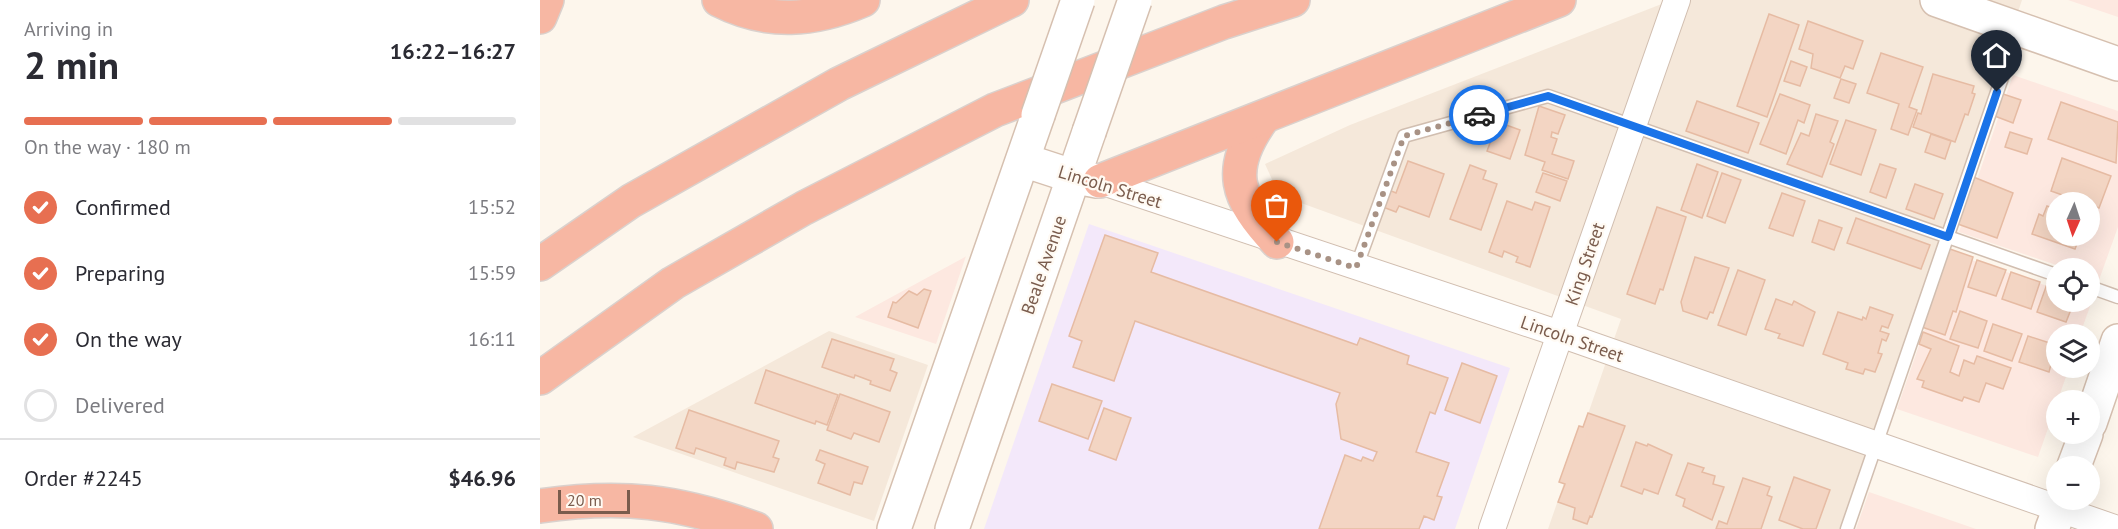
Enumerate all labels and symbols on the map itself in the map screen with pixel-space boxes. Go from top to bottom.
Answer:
pin [1971,30,2022,92]
courier [1449,85,1509,145]
street label: Lincoln Street [1056,160,1165,213]
pin [1251,180,1302,242]
north arrow [2046,192,2100,246]
street label: Beale Avenue [1016,212,1071,317]
street label: King Street [1560,219,1609,308]
street label: Lincoln Street [1518,310,1627,367]
scale bar [558,487,630,514]

